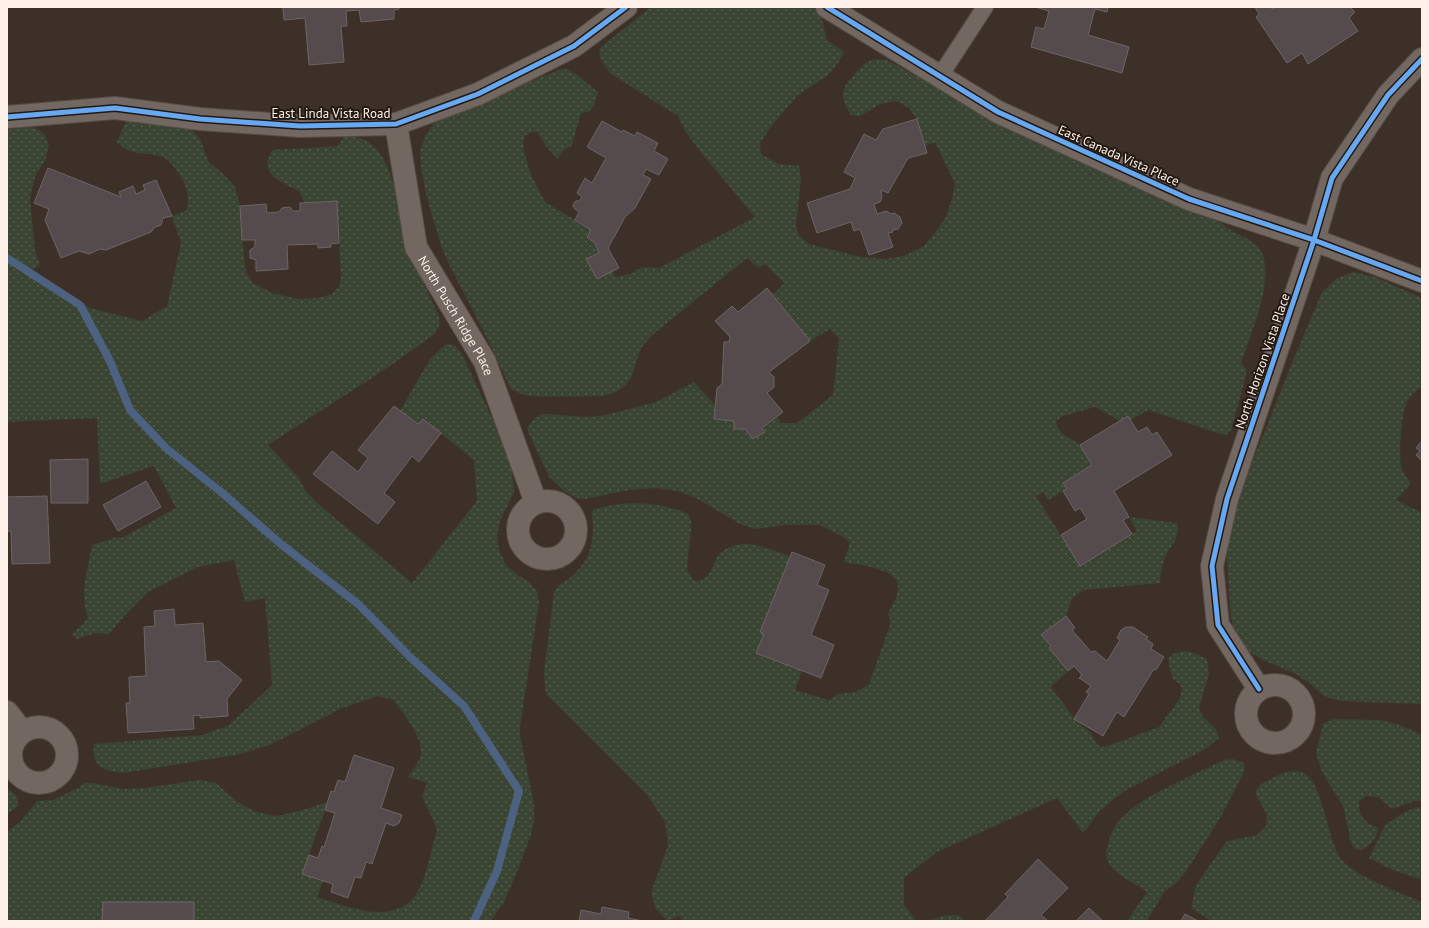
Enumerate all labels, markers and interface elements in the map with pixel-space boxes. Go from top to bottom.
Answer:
street label: East Linda Vista Road [272,105,390,122]
street label: East Canada Vista Place [1056,121,1182,190]
street label: North Pusch Ridge Place [414,252,497,378]
street label: North Horizon Vista Place [1231,291,1294,431]

